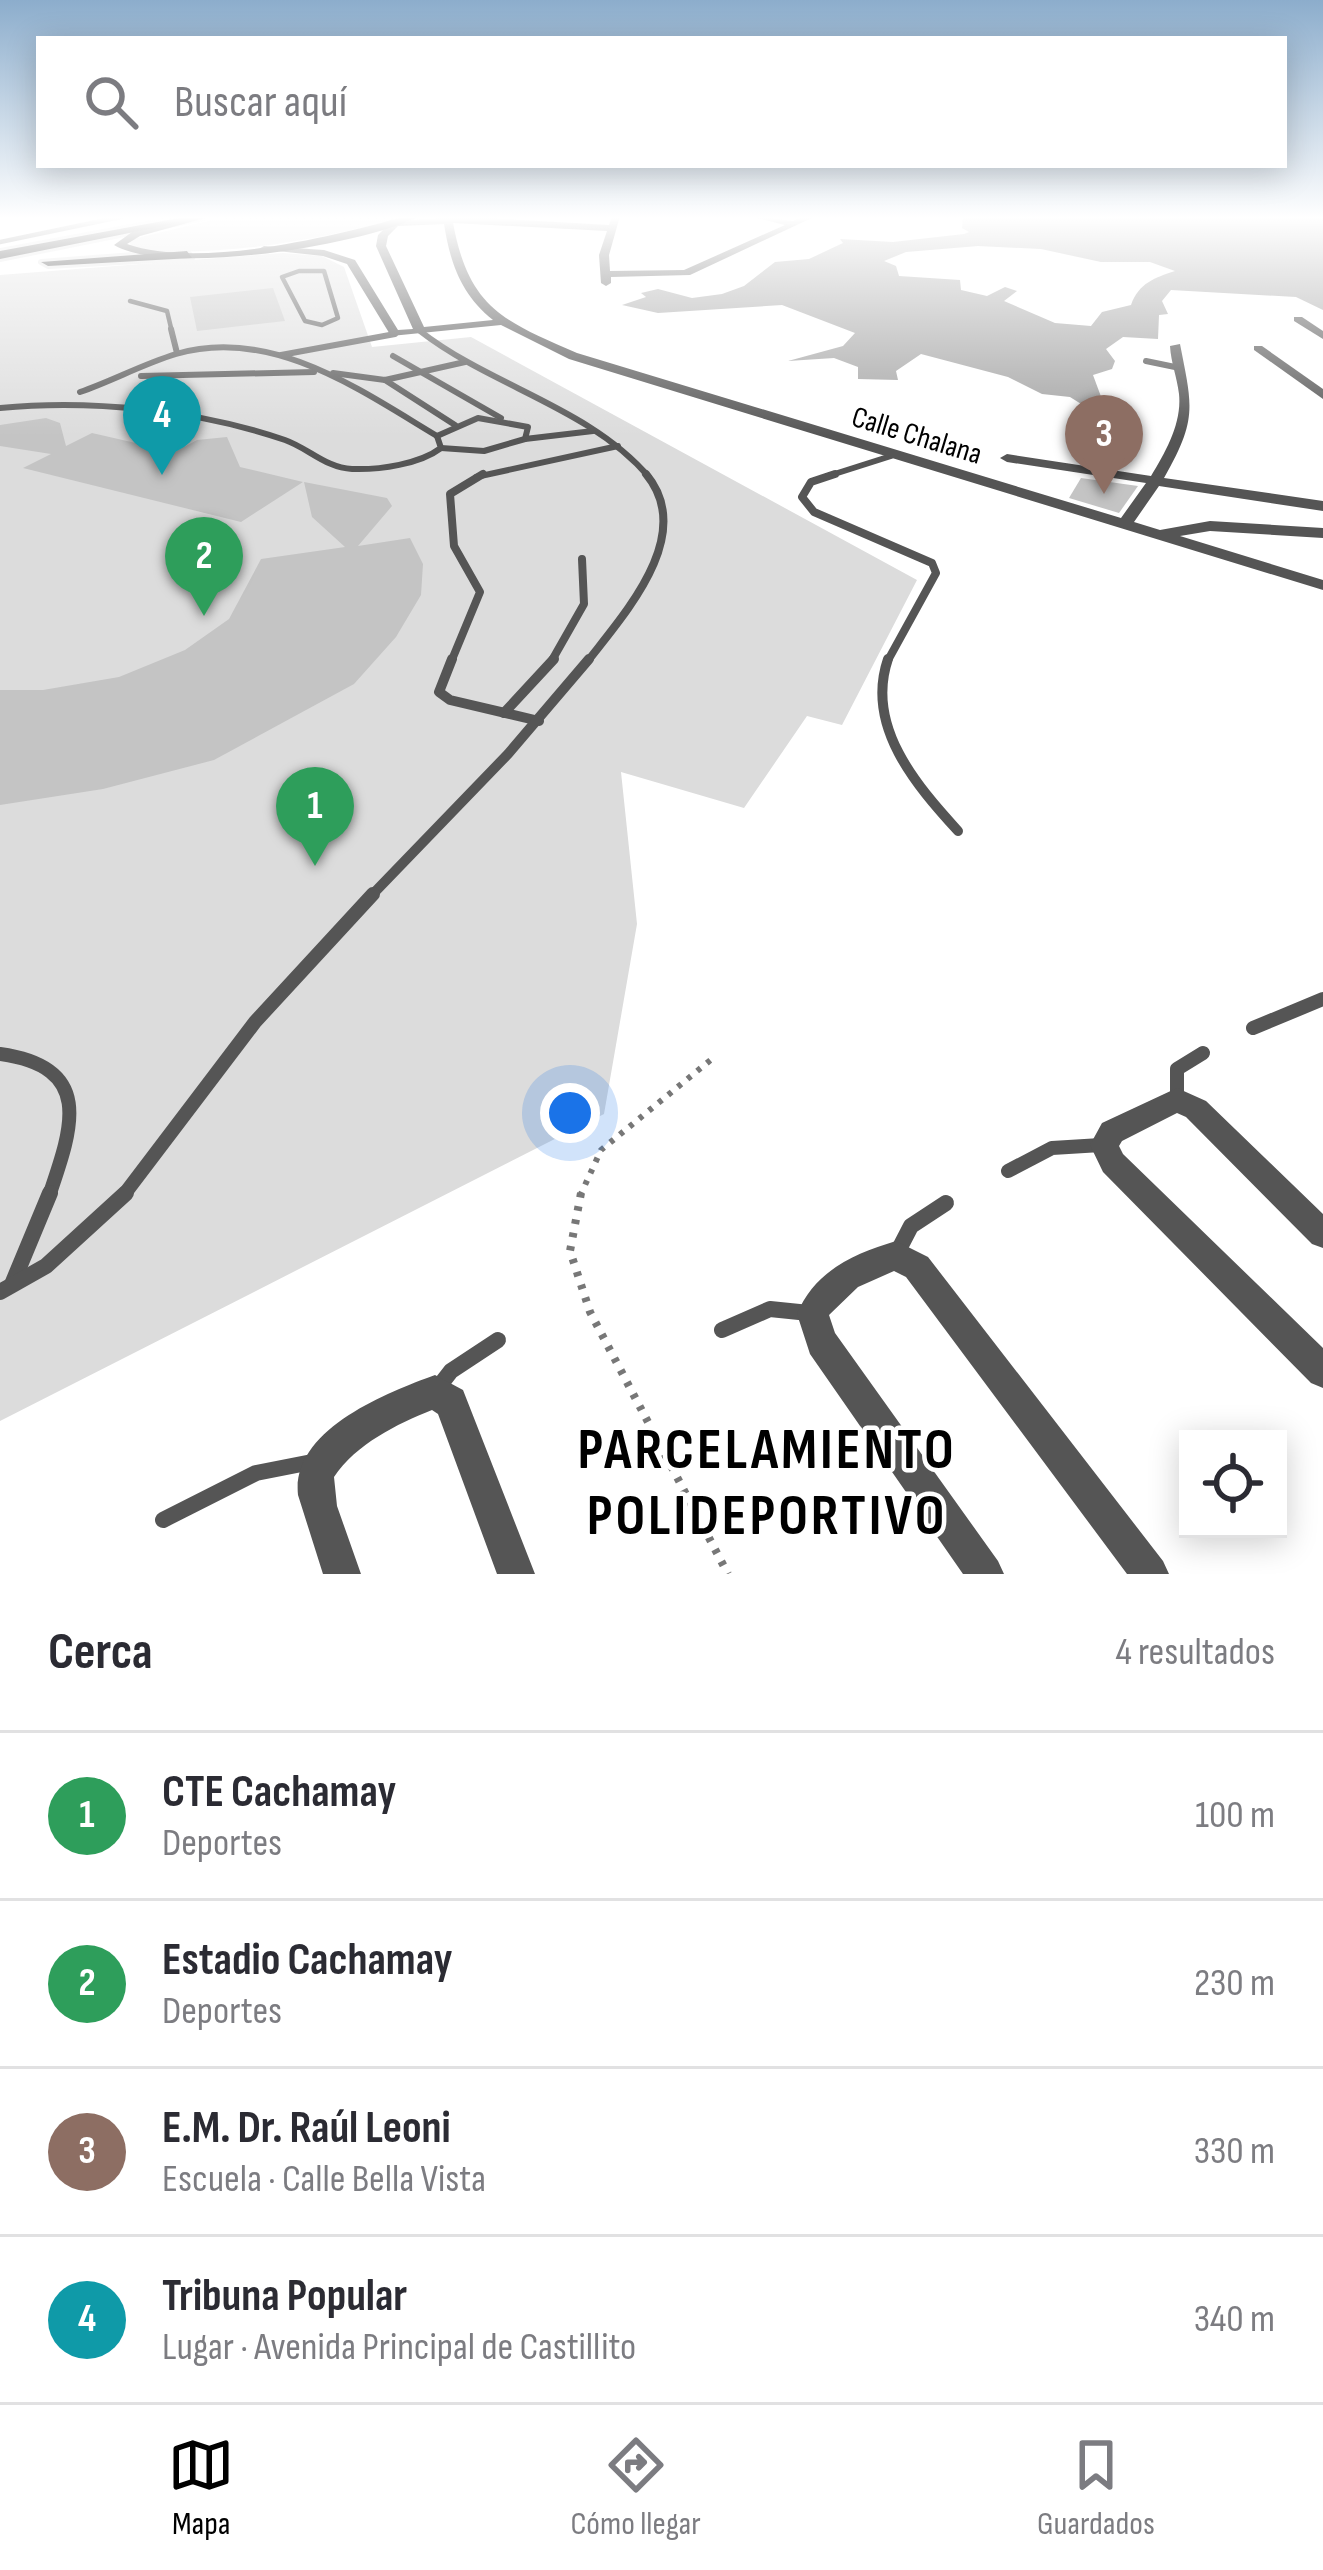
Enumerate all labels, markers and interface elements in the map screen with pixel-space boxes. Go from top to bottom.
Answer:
search box [36,36,1287,168]
icon: search [78,69,144,135]
text: Buscar aquí [174,75,347,130]
pin: 4 [123,376,201,475]
pin: 3 [1065,395,1143,494]
street label: Calle Chalana [847,399,986,473]
pin: 2 [165,517,243,616]
pin: 1 [276,767,354,866]
your location [540,1083,600,1143]
district label: PARCELAMIENTO POLIDEPORTIVO [577,1417,957,1551]
map controls [1179,1430,1287,1538]
button: locate [1179,1430,1287,1538]
text: Cerca [48,1622,153,1683]
text: 4 resultados [1116,1629,1275,1676]
text: CTE Cachamay [162,1765,396,1820]
text: 1 [79,1792,95,1839]
text: 100 m [1195,1792,1275,1839]
text: Deportes [162,1820,282,1867]
text: Estadio Cachamay [162,1933,453,1988]
text: 2 [78,1960,96,2007]
text: 230 m [1194,1960,1275,2007]
text: Deportes [162,1988,282,2035]
text: E.M. Dr. Raúl Leoni [162,2101,451,2156]
text: 3 [78,2128,96,2175]
text: 330 m [1194,2128,1275,2175]
text: Escuela · Calle Bella Vista [162,2156,486,2203]
text: Tribuna Popular [162,2269,407,2324]
text: 4 [78,2296,96,2343]
text: 340 m [1194,2296,1275,2343]
text: Lugar · Avenida Principal de Castillito [162,2324,636,2371]
tab: Mapa [168,2432,234,2544]
tab: Cómo llegar [571,2432,701,2544]
tab: Guardados [1037,2432,1155,2544]

